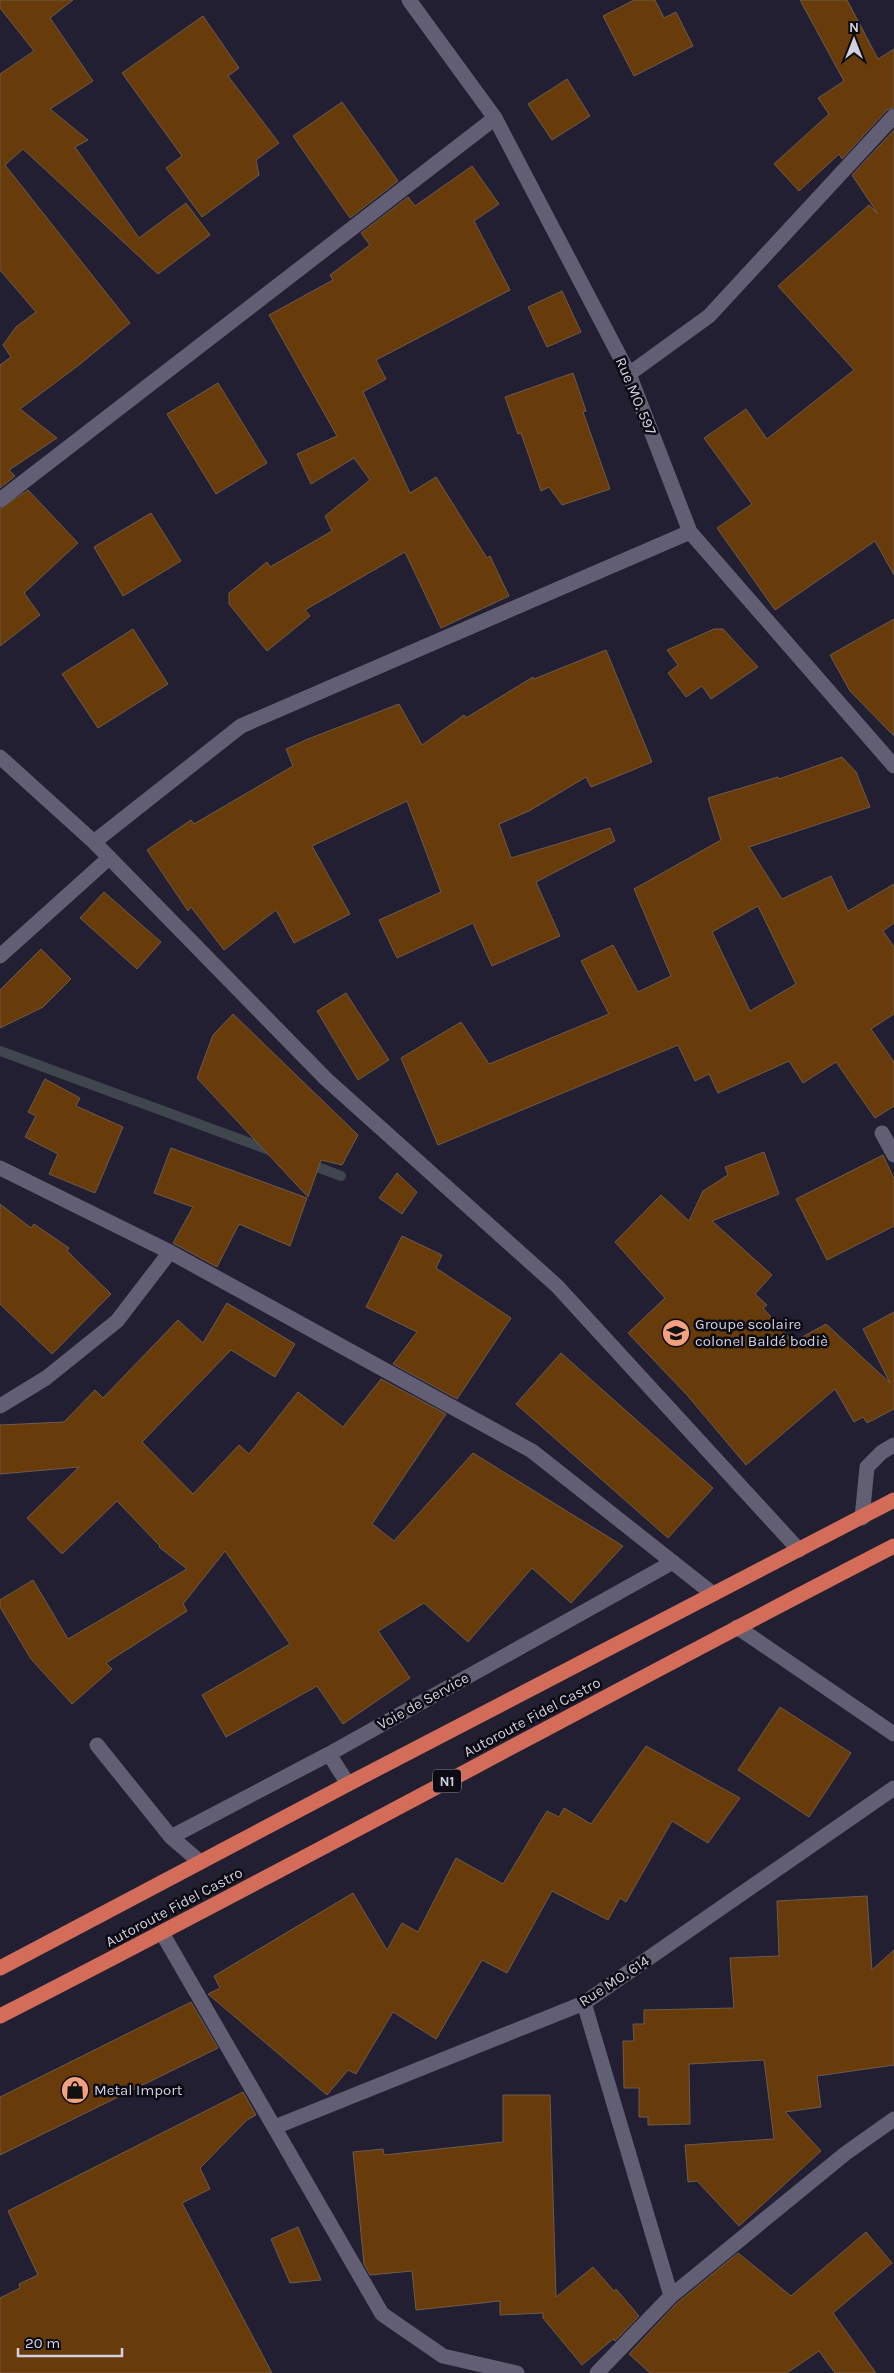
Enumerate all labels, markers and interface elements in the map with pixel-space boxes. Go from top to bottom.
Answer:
north arrow [829,15,879,65]
text: N [849,19,859,36]
street label: Rue MO. 597 [612,355,660,437]
place label: Groupe scolaire colonel Baldé bodiè [695,1315,828,1350]
school or university icon: Groupe scolaire colonel Baldé bodiè [661,1318,691,1348]
street label: Voie de Service [374,1668,472,1734]
street label: Autoroute Fidel Castro [460,1673,604,1761]
road number: N1 [433,1770,461,1792]
street label: Autoroute Fidel Castro [102,1863,246,1951]
street label: Rue MO. 614 [576,1951,653,2010]
shop icon: Metal Import [60,2075,90,2105]
place label: Metal Import [94,2081,183,2099]
scale bar [18,2326,121,2358]
text: 20 m [25,2334,60,2352]

